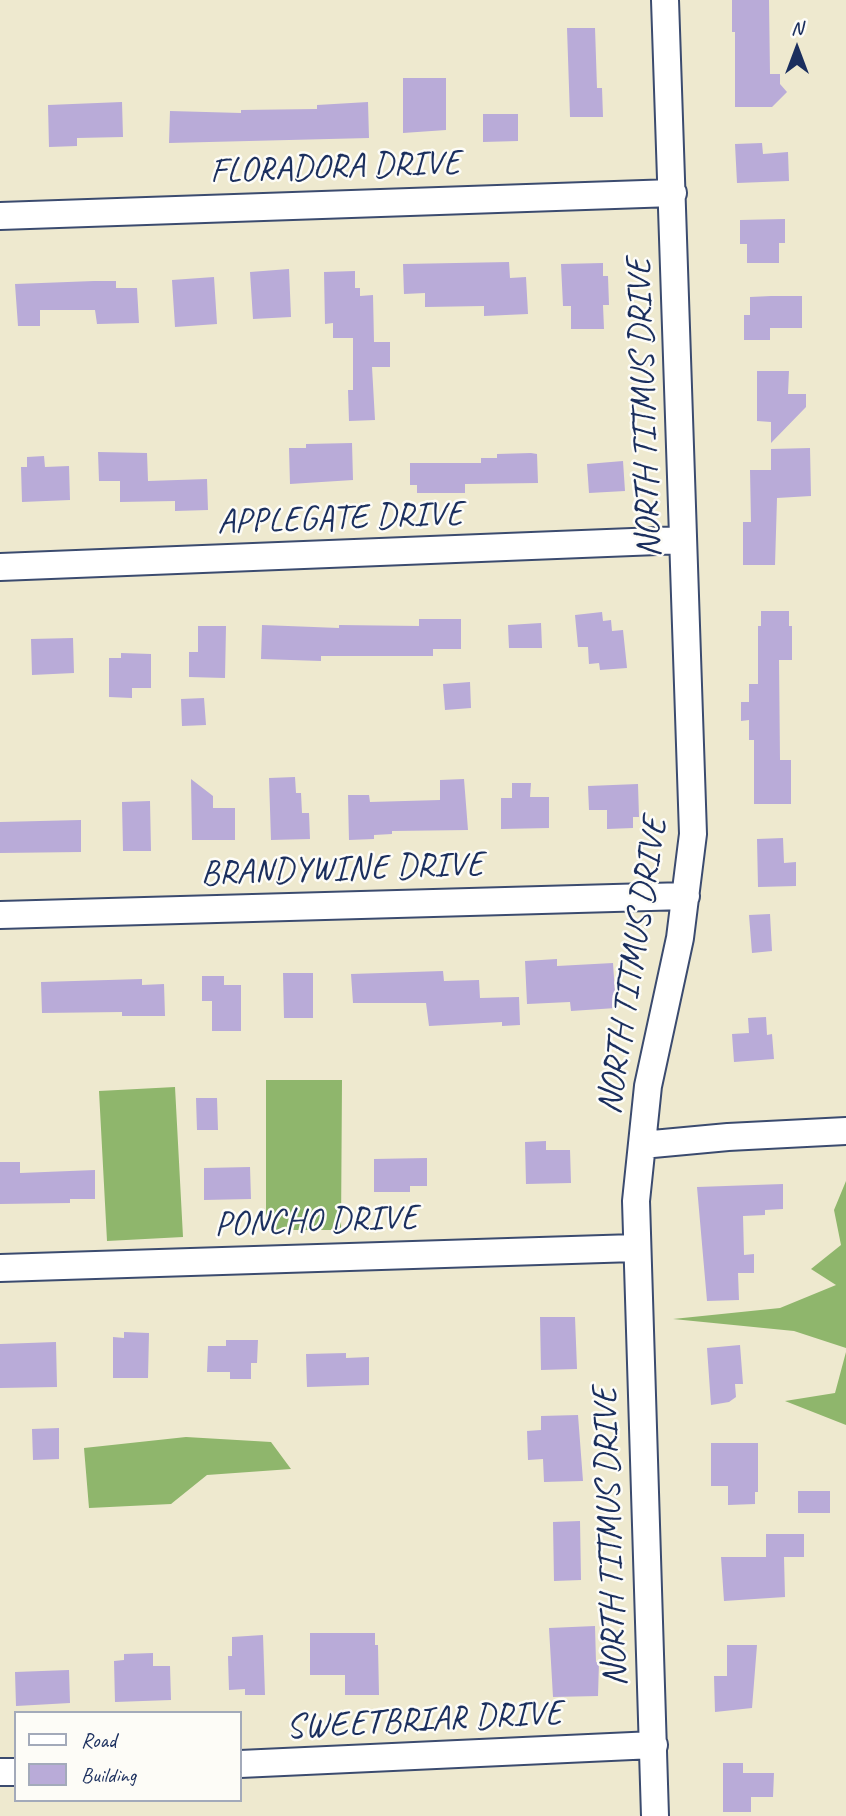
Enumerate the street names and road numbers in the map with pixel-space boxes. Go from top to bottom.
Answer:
street label: FLORADORA DRIVE [209,143,461,193]
street label: NORTH TITMUS DRIVE [619,258,671,558]
street label: APPLEGATE DRIVE [216,494,464,544]
street label: NORTH TITMUS DRIVE [589,815,677,1117]
street label: BRANDYWINE DRIVE [200,844,484,896]
street label: PONCHO DRIVE [214,1197,418,1247]
street label: NORTH TITMUS DRIVE [585,1387,637,1687]
street label: SWEETBRIAR DRIVE [285,1693,563,1749]

